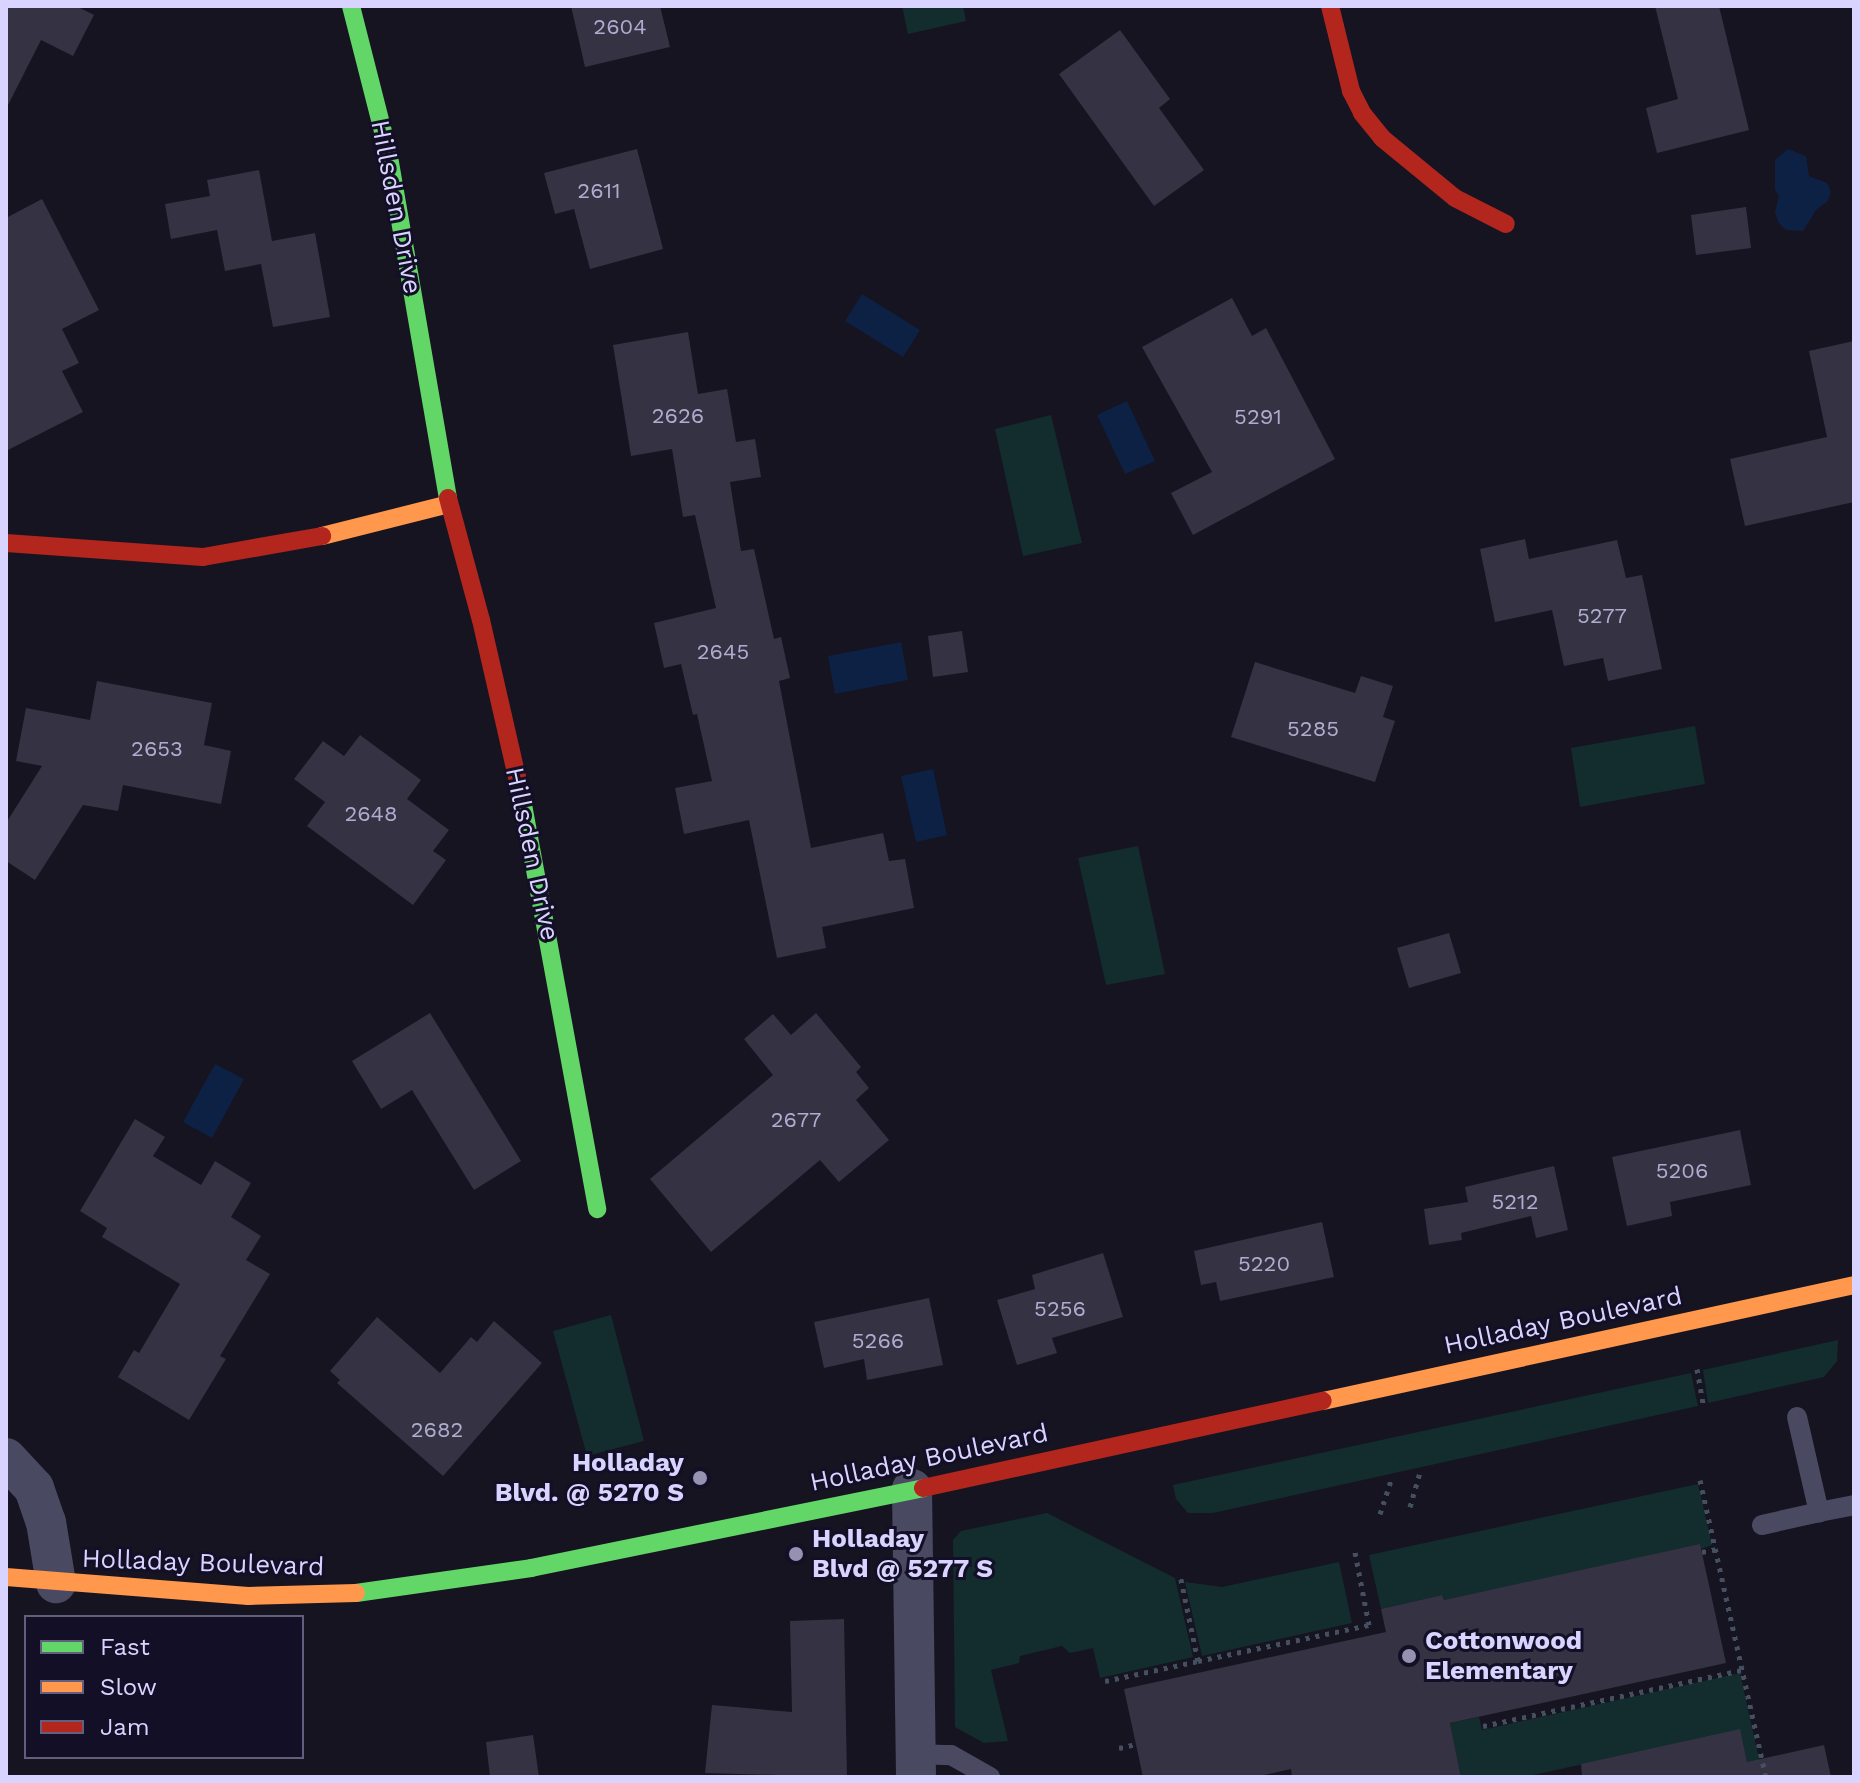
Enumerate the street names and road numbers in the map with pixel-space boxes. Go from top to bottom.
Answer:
street label: Hillsden Drive [364,117,428,297]
street label: Hillsden Drive [498,764,566,944]
street label: Holladay Boulevard [1441,1280,1685,1362]
street label: Holladay Boulevard [807,1417,1051,1499]
street label: Holladay Boulevard [81,1543,325,1583]

